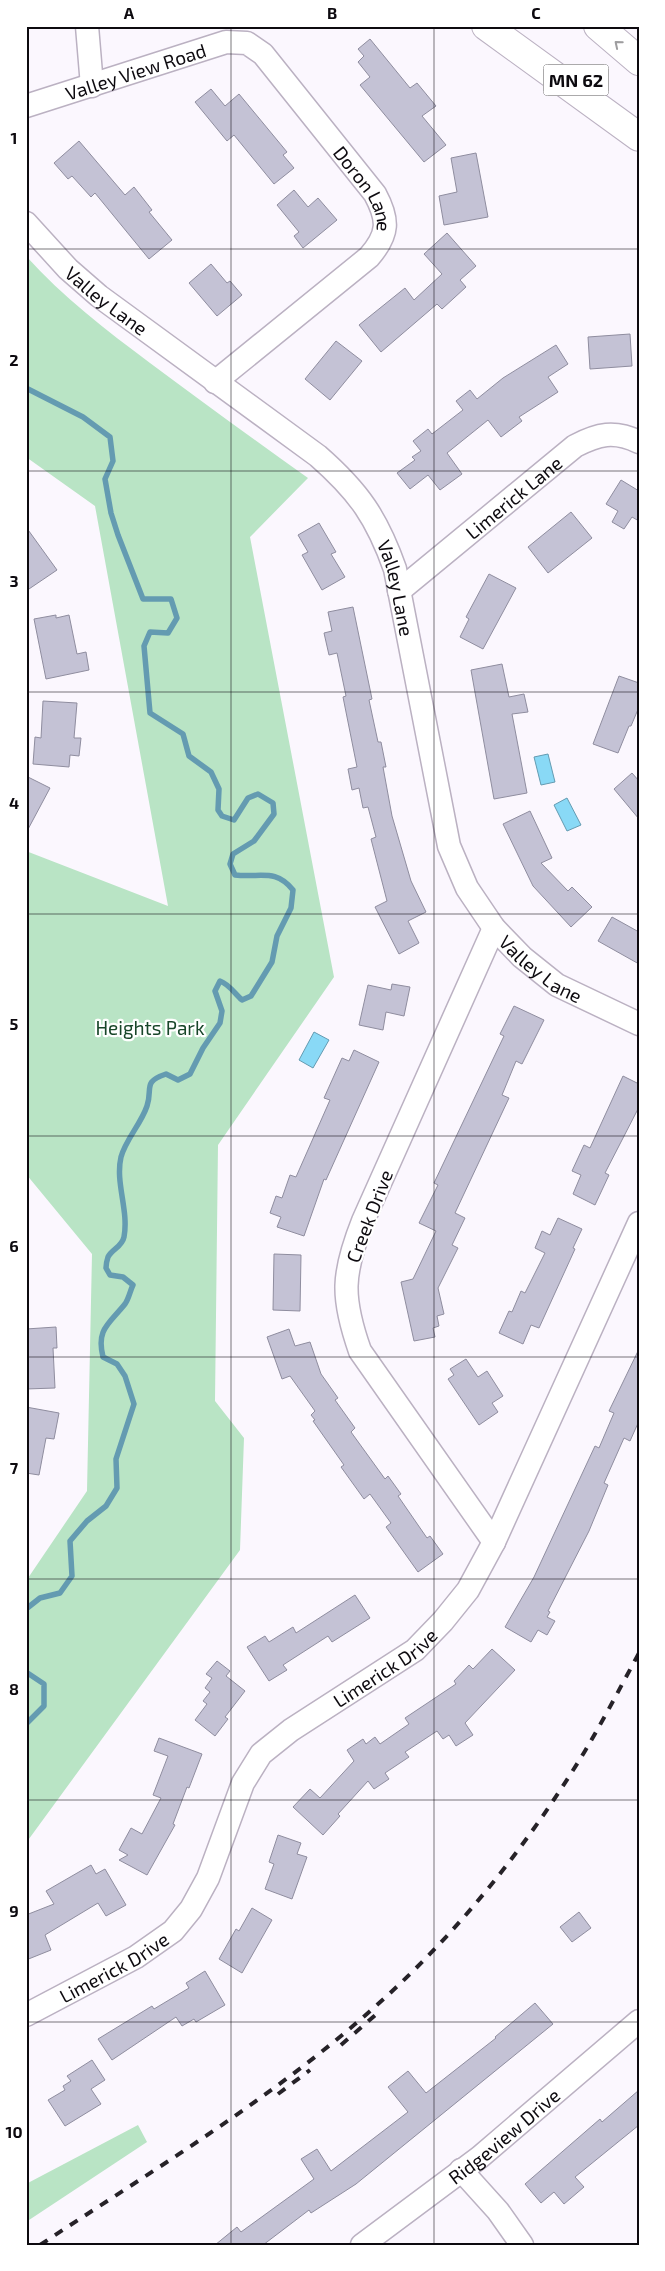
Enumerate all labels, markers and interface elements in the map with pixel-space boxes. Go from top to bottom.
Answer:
text: A [124,3,135,22]
text: B [327,3,337,22]
text: C [531,3,541,22]
street label: Valley View Road [62,38,209,104]
one-way arrow [615,41,624,49]
road number: MN 62 [544,64,608,96]
text: 1 [11,128,17,147]
street label: Doron Lane [329,141,397,232]
street label: Valley Lane [61,261,152,339]
text: 2 [9,350,19,369]
street label: Limerick Lane [460,450,566,543]
street label: Valley Lane [373,536,419,638]
text: 3 [9,571,19,590]
text: 4 [9,793,19,812]
street label: Valley Lane [495,930,586,1007]
text: 5 [10,1014,19,1033]
park label: Heights Park [95,1016,205,1039]
street label: Creek Drive [341,1166,397,1266]
text: 6 [9,1236,19,1255]
text: 7 [10,1458,19,1477]
street label: Limerick Drive [328,1623,441,1712]
text: 8 [9,1679,19,1698]
text: 9 [9,1901,19,1920]
street label: Limerick Drive [55,1927,173,2007]
street label: Ridgeview Drive [443,2083,564,2188]
text: 10 [5,2122,23,2141]

